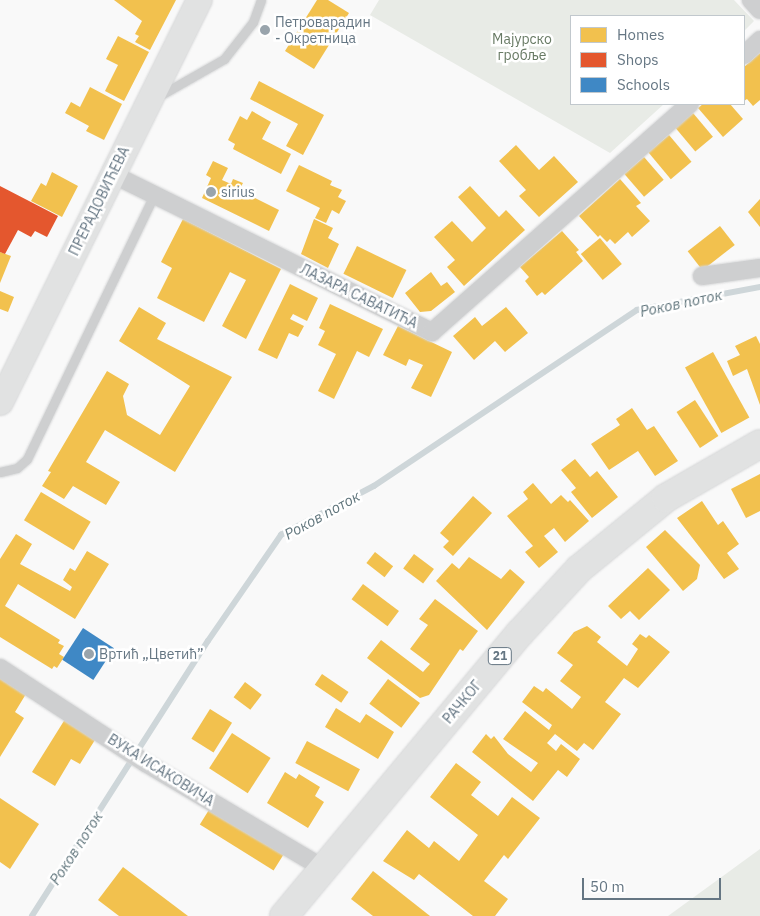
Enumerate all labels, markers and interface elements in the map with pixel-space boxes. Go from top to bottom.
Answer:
place label: Петроварадин - Окретница [275,14,371,46]
legend [570,15,745,105]
marker: Петроварадин - Окретница [259,24,271,36]
text: Homes [617,25,665,44]
park label: Мајурско гробље [492,31,552,64]
text: Shops [617,50,659,69]
text: Schools [617,75,670,94]
street label: ПРЕРАДОВИЋЕВА [65,144,133,258]
place label: sirius [221,184,255,200]
marker: sirius [205,186,217,198]
street label: ЛАЗАРА САВАТИЋА [298,260,420,332]
water label: Роков поток [638,286,724,320]
water label: Роков поток [281,487,363,543]
place label: Вртић „Цветић” [99,646,204,662]
road number: 21 [488,646,512,666]
marker: Вртић „Цветић” [83,648,95,660]
street label: РАЧКОГ [439,677,485,727]
street label: ВУКА ИСАКОВИЧА [105,731,217,809]
water label: Роков поток [46,808,106,888]
scale bar [585,868,724,900]
text: 50 m [590,877,625,896]

